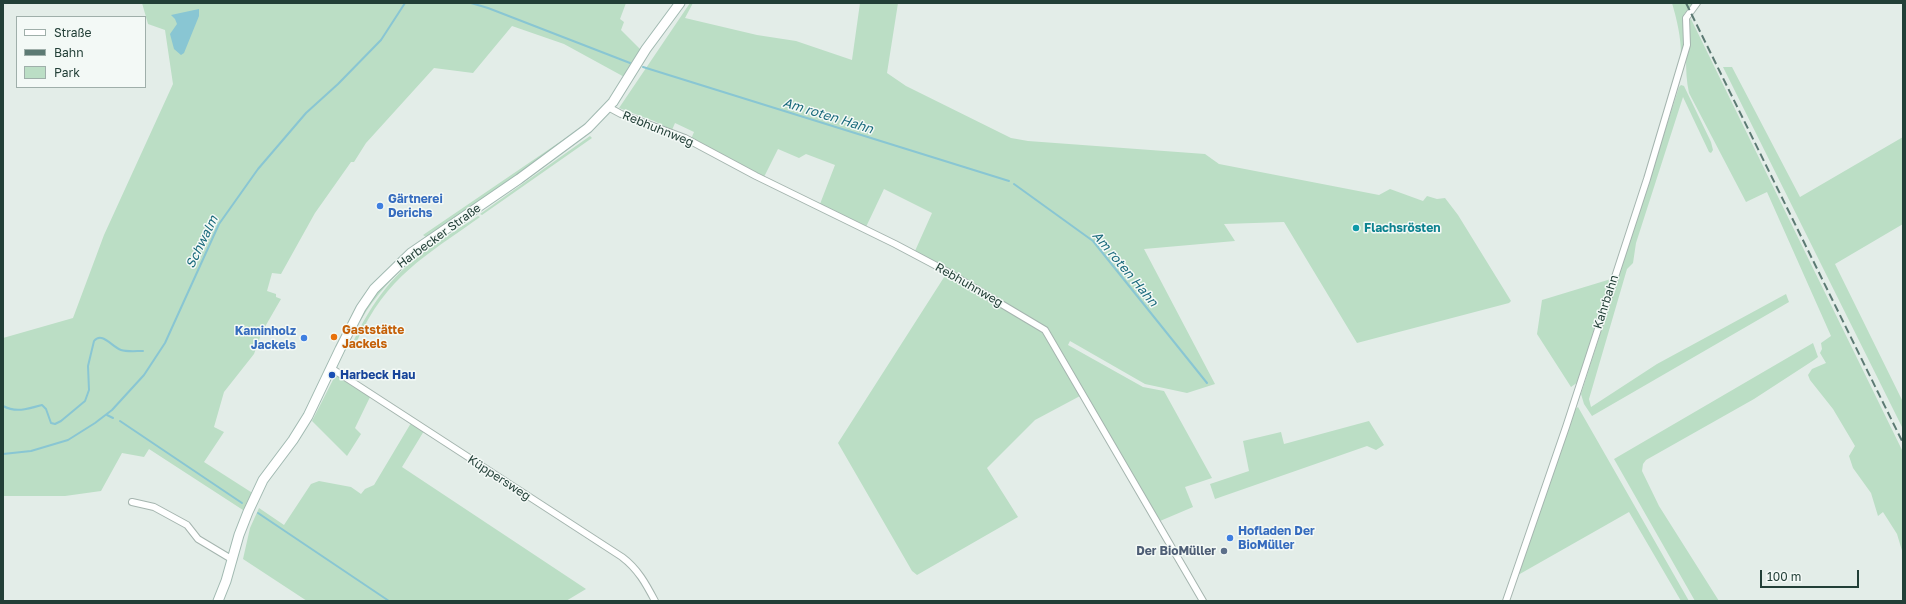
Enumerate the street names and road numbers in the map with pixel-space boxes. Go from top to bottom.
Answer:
street label: Rebhuhnweg [620,108,696,150]
street label: Harbecker Straße [394,201,484,271]
street label: Rebhuhnweg [933,260,1005,310]
street label: Kahrbahn [1591,273,1621,331]
street label: Küppersweg [465,452,533,504]

